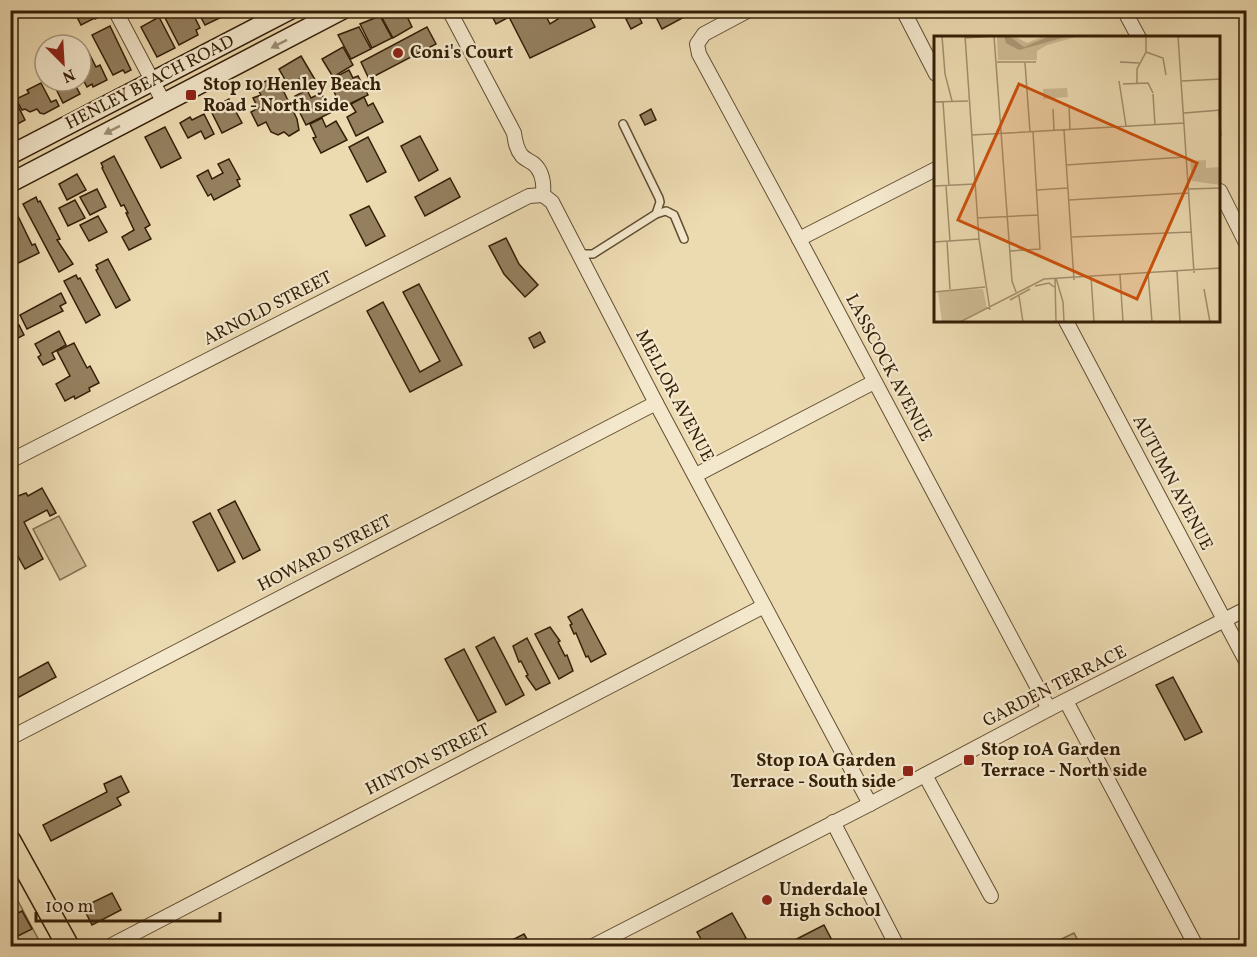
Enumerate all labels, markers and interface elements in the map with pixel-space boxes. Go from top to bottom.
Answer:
street label: HENLEY BEACH ROAD [62,31,238,135]
north arrow [33,33,93,93]
inset map [934,36,1221,322]
one-way arrow [270,39,287,48]
place label: Coni's Court [410,41,514,66]
marker: Coni's Court [391,46,405,60]
place label: Stop 10 Henley Beach Road - North side [203,73,382,119]
marker: Stop 10 Henley Beach Road - North side [184,88,198,102]
one-way arrow [103,125,120,135]
street label: ARNOLD STREET [199,265,337,352]
street label: LASSCOCK AVENUE [838,290,938,447]
street label: MELLOR AVENUE [629,326,719,467]
street label: AUTUMN AVENUE [1126,411,1218,555]
street label: HOWARD STREET [253,509,397,599]
street label: GARDEN TERRACE [979,640,1131,734]
street label: HINTON STREET [361,718,495,802]
place label: Stop 10A Garden Terrace - North side [981,738,1147,784]
place label: Stop 10A Garden Terrace - South side [730,749,896,795]
marker: Stop 10A Garden Terrace - North side [962,753,976,767]
marker: Stop 10A Garden Terrace - South side [901,764,915,778]
place label: Underdale High School [779,878,881,924]
scale bar [36,885,220,923]
marker: Underdale High School [760,893,774,907]
text: 100 m [45,895,94,920]

